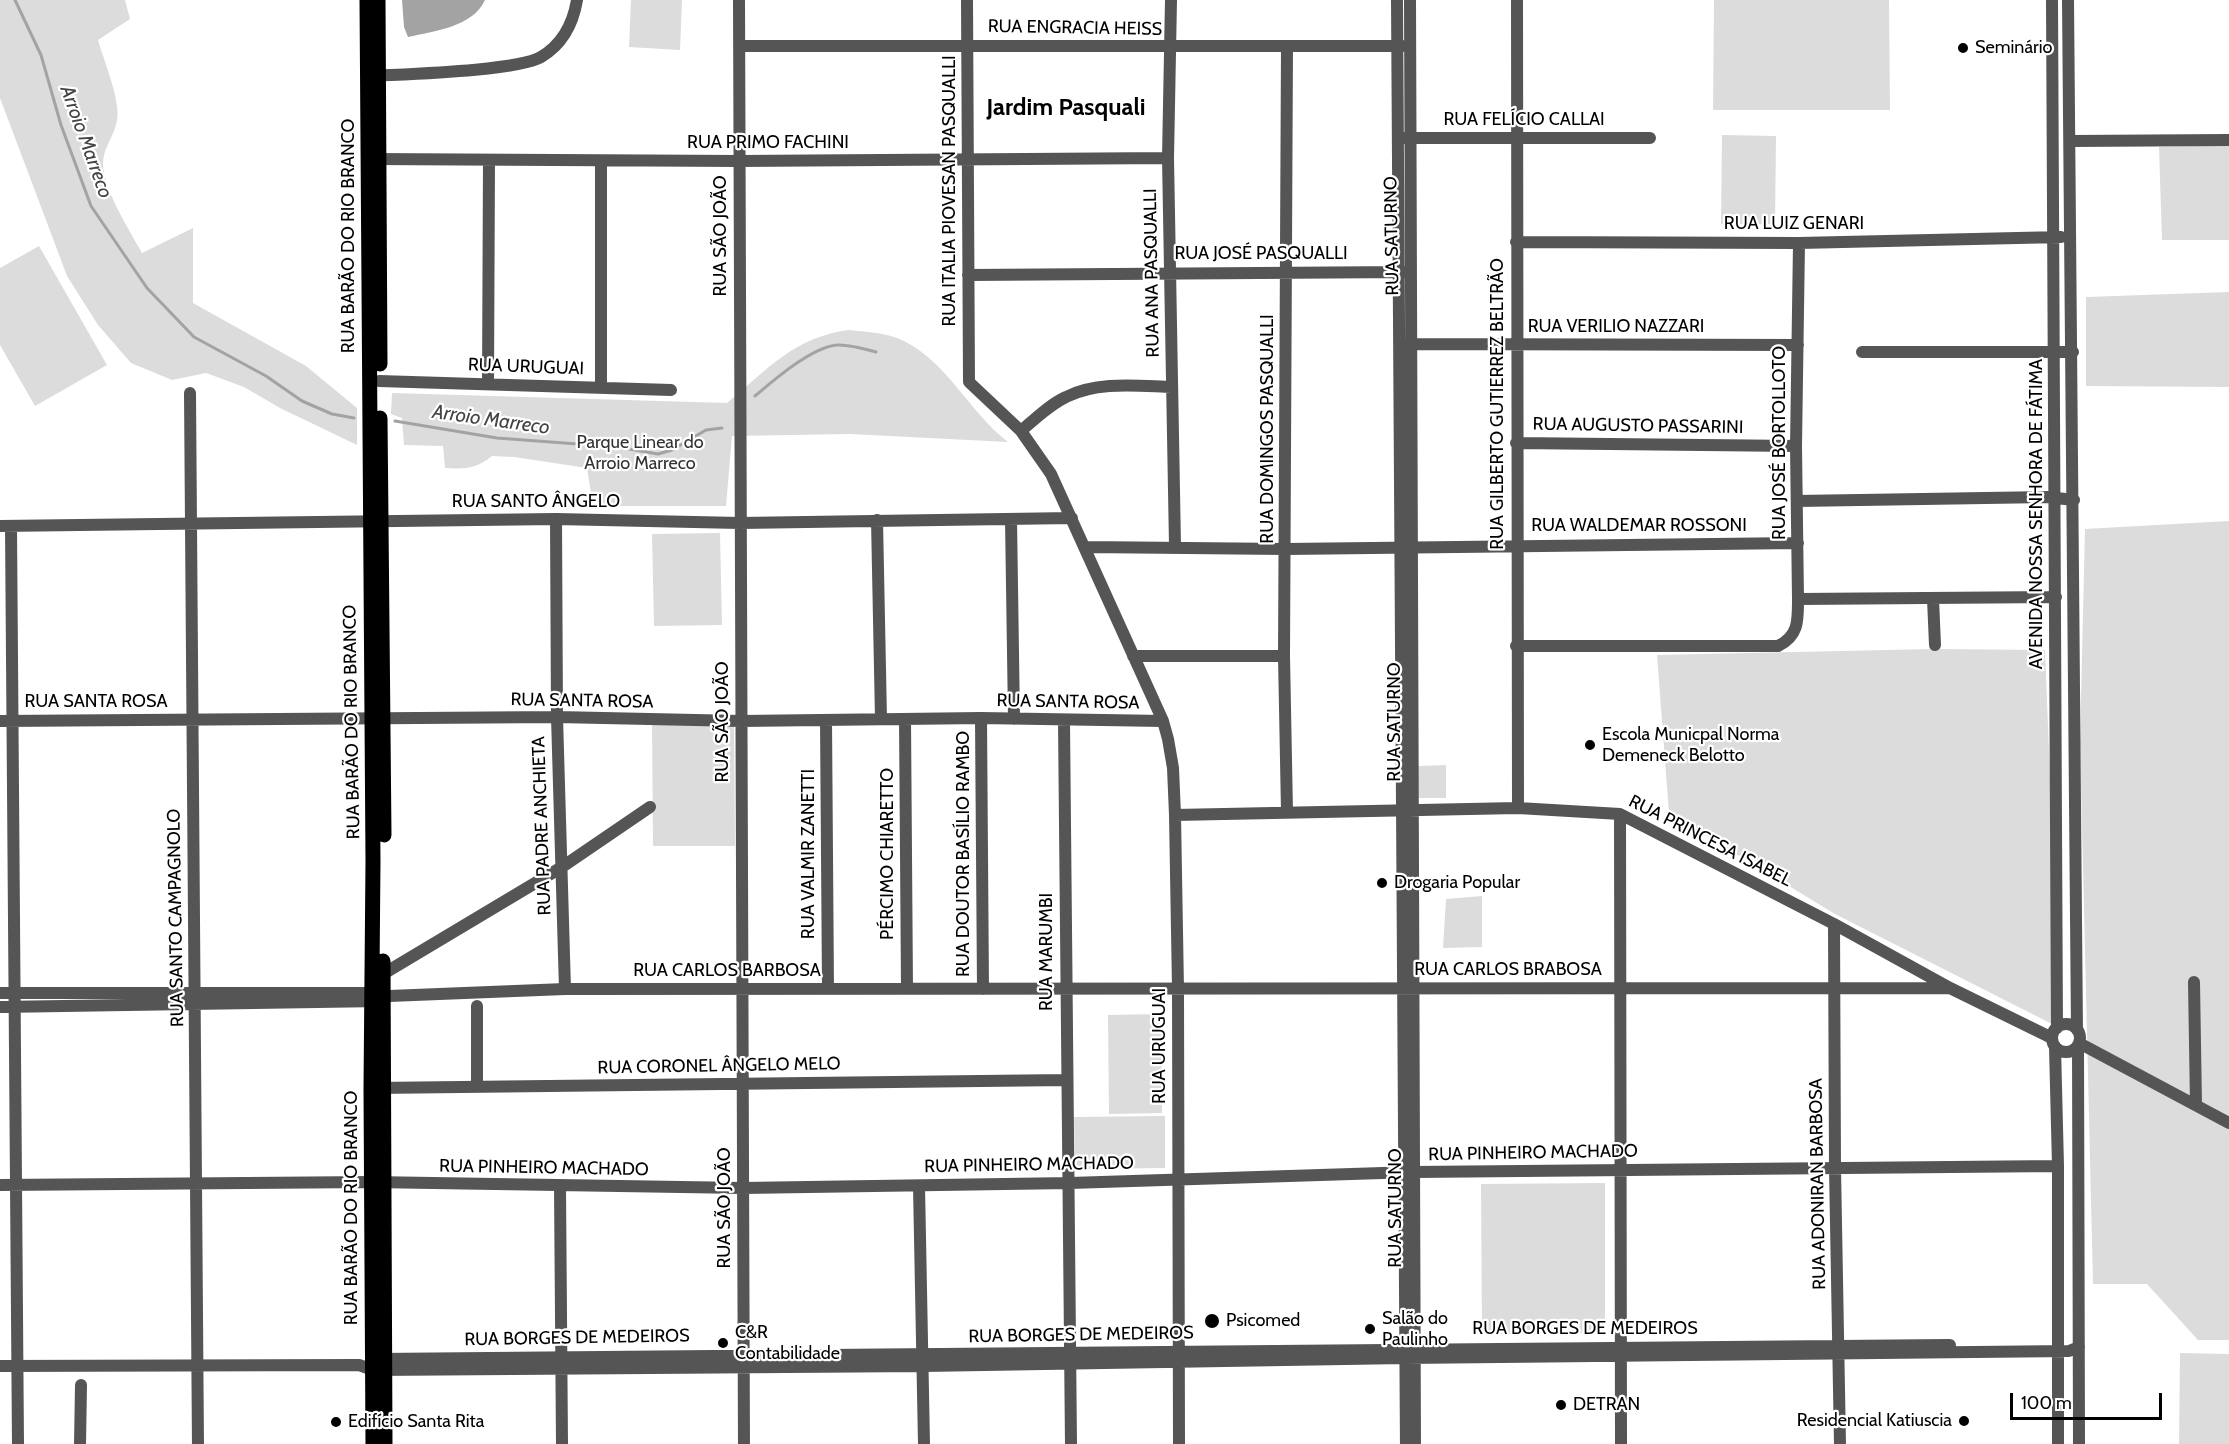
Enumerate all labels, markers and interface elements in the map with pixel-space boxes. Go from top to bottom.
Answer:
street label: RUA ENGRACIA HEISS [988,16,1162,40]
place label: Seminário [1975,37,2052,59]
marker: Seminário [1956,41,1970,55]
street label: RUA ITALIA PIOVESAN PASQUALLI [939,55,961,327]
water label: Arroio Marreco [55,83,117,201]
district label: Jardim Pasquali [987,94,1145,122]
street label: RUA FELÍCIO CALLAI [1443,109,1605,131]
street label: RUA BARÃO DO RIO BRANCO [338,119,360,353]
street label: RUA PRIMO FACHINI [687,132,849,154]
street label: RUA SÃO JOÃO [710,175,732,297]
street label: RUA SATURNO [1380,176,1404,296]
street label: RUA ANA PASQUALLI [1140,188,1164,358]
street label: RUA LUIZ GENARI [1724,213,1864,235]
street label: RUA JOSÉ PASQUALLI [1174,243,1348,265]
street label: RUA GILBERTO GUTIERREZ BELTRÃO [1487,258,1509,550]
street label: RUA DOMINGOS PASQUALLI [1257,314,1279,544]
street label: RUA VERILIO NAZZARI [1528,316,1704,338]
street label: RUA JOSÉ BORTOLLOTO [1769,346,1791,540]
street label: RUA URUGUAI [468,354,584,380]
street label: AVENIDA NOSSA SENHORA DE FÁTIMA [2026,359,2048,669]
water label: Arroio Marreco [431,400,551,440]
street label: RUA AUGUSTO PASSARINI [1532,413,1744,439]
park label: Parque Linear do Arroio Marreco [576,432,704,474]
street label: RUA SANTO ÂNGELO [452,491,620,513]
street label: RUA WALDEMAR ROSSONI [1531,515,1747,537]
street label: RUA BARÃO DO RIO BRANCO [339,605,365,839]
street label: RUA SÃO JOÃO [712,661,734,783]
street label: RUA SATURNO [1384,662,1406,782]
street label: RUA SANTA ROSA [510,689,654,713]
street label: RUA SANTA ROSA [996,690,1140,714]
street label: RUA SANTA ROSA [24,691,168,713]
place label: Escola Municpal Norma Demeneck Belotto [1602,724,1779,766]
street label: RUA DOUTOR BASÍLIO RAMBO [953,731,975,977]
street label: RUA PADRE ANCHIETA [528,736,556,916]
marker: Escola Municpal Norma Demeneck Belotto [1583,738,1597,752]
street label: PÉRCIMO CHIARETTO [877,768,899,940]
street label: RUA VALMIR ZANETTI [798,769,820,939]
street label: RUA PRINCESA ISABEL [1625,791,1795,891]
street label: RUA SANTO CAMPAGNOLO [163,809,189,1027]
place label: Drogaria Popular [1394,872,1520,894]
marker: Drogaria Popular [1375,876,1389,890]
street label: RUA MARUMBI [1036,893,1058,1011]
street label: RUA CARLOS BRABOSA [1414,959,1602,981]
street label: RUA CARLOS BARBOSA [633,960,821,982]
street label: RUA URUGUAI [1149,988,1171,1104]
street label: RUA CORONEL ÂNGELO MELO [597,1053,841,1079]
street label: RUA ADONIRAN BARBOSA [1805,1078,1831,1290]
street label: RUA BARÃO DO RIO BRANCO [341,1091,363,1325]
street label: RUA PINHEIRO MACHADO [1428,1140,1638,1166]
street label: RUA SÃO JOÃO [714,1147,736,1269]
street label: RUA SATURNO [1385,1148,1407,1268]
street label: RUA PINHEIRO MACHADO [924,1152,1134,1178]
street label: RUA PINHEIRO MACHADO [439,1155,649,1181]
place label: Salão do Paulinho [1382,1308,1448,1350]
place label: Psicomed [1226,1310,1300,1332]
marker: Psicomed [1203,1312,1221,1330]
street label: RUA BORGES DE MEDEIROS [1472,1318,1698,1340]
place label: C&R Contabilidade [735,1322,840,1364]
street label: RUA BORGES DE MEDEIROS [968,1322,1194,1348]
marker: Salão do Paulinho [1363,1322,1377,1336]
street label: RUA BORGES DE MEDEIROS [464,1325,690,1351]
marker: C&R Contabilidade [716,1336,730,1350]
scale bar [2013,1381,2164,1419]
text: 100 m [2021,1392,2072,1414]
place label: DETRAN [1573,1394,1640,1416]
marker: DETRAN [1554,1398,1568,1412]
place label: Residencial Katiuscia [1797,1410,1952,1432]
place label: Edifício Santa Rita [348,1411,484,1433]
marker: Residencial Katiuscia [1957,1414,1971,1428]
marker: Edifício Santa Rita [329,1415,343,1429]

